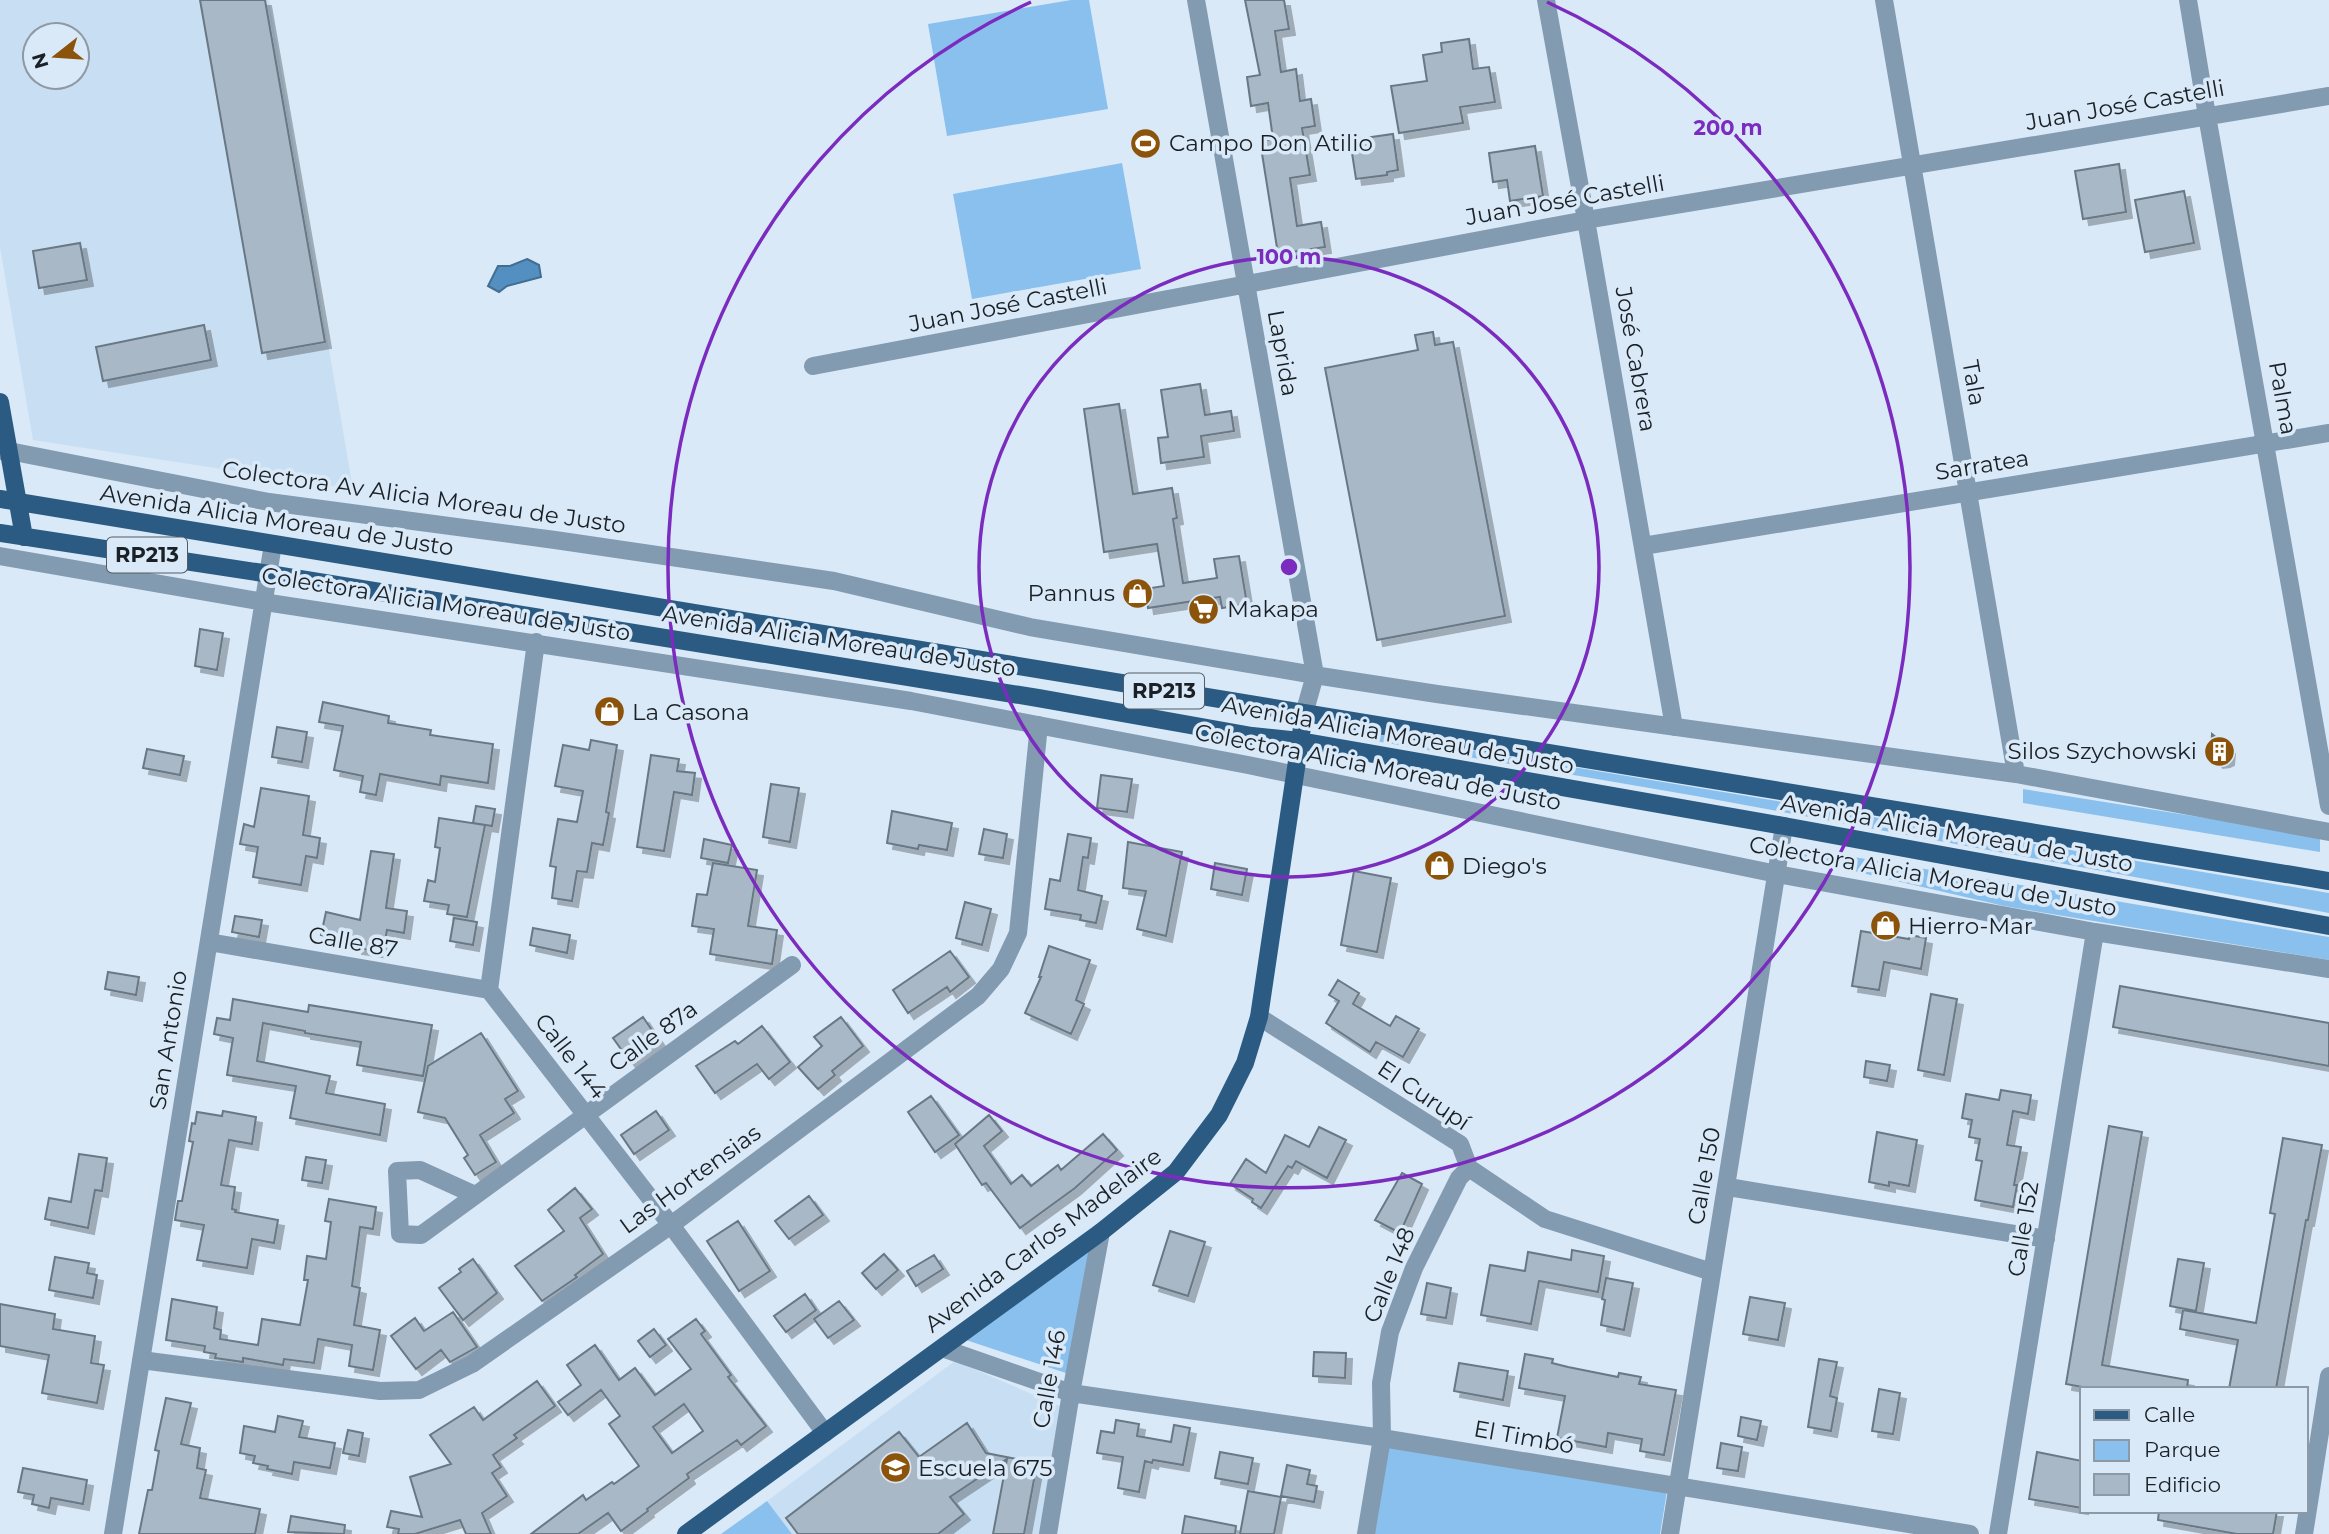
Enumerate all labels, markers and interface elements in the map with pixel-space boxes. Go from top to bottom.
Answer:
north arrow [21,21,91,91]
text: N [27,50,53,72]
street label: Juan José Castelli [2022,74,2227,136]
text: 200 m [1694,115,1762,140]
sports icon: Campo Don Atilio [1129,126,1163,160]
place label: Campo Don Atilio [1169,129,1373,157]
street label: Juan José Castelli [1462,169,1667,231]
text: 100 m [1257,244,1321,269]
street label: Juan José Castelli [905,272,1110,338]
street label: José Cabrera [1609,283,1663,434]
street label: Laprida [1262,308,1304,398]
street label: Tala [1956,358,1992,408]
street label: Palma [2263,359,2303,437]
street label: Sarratea [1933,444,2031,486]
street label: Colectora Av Alicia Moreau de Justo [220,455,628,539]
street label: Avenida Alicia Moreau de Justo [98,478,456,562]
road number: RP213 [107,538,187,572]
centre of rings [1277,555,1301,579]
street label: Colectora Alicia Moreau de Justo [260,561,632,647]
shop icon: Pannus [1121,576,1155,610]
place label: Pannus [1027,579,1115,607]
supermarket icon: Makapa [1187,592,1221,626]
place label: Makapa [1227,595,1319,623]
street label: Avenida Alicia Moreau de Justo [660,599,1018,683]
road number: RP213 [1124,674,1204,708]
street label: Avenida Alicia Moreau de Justo [1220,690,1576,780]
shop icon: La Casona [592,695,626,729]
place label: La Casona [632,698,750,726]
street label: Colectora Alicia Moreau de Justo [1192,718,1564,816]
building icon: Silos Szychowski [2203,734,2237,768]
place label: Silos Szychowski [2008,737,2197,765]
street label: Avenida Alicia Moreau de Justo [1779,788,2135,878]
street label: Colectora Alicia Moreau de Justo [1747,830,2119,922]
shop icon: Diego's [1422,849,1456,883]
place label: Diego's [1462,852,1547,880]
shop icon: Hierro-Mar [1868,909,1902,943]
place label: Hierro-Mar [1908,912,2033,940]
street label: Calle 87 [306,920,400,964]
street label: San Antonio [143,968,193,1112]
street label: Calle 87a [603,994,703,1078]
street label: Calle 144 [529,1008,613,1104]
street label: El Curupí [1372,1054,1476,1137]
street label: Las Hortensias [614,1118,766,1240]
street label: Calle 150 [1682,1125,1726,1227]
street label: Avenida Carlos Madelaire [919,1142,1167,1338]
street label: Calle 152 [2002,1179,2044,1279]
street label: Calle 148 [1357,1223,1421,1327]
street label: Calle 146 [1027,1328,1071,1430]
legend [2080,1387,2308,1513]
text: Calle [2144,1402,2195,1427]
street label: El Timbó [1472,1414,1576,1460]
text: Parque [2144,1437,2220,1462]
school or university icon: Escuela 675 [878,1451,912,1485]
place label: Escuela 675 [918,1454,1052,1482]
text: Edificio [2144,1472,2221,1497]

